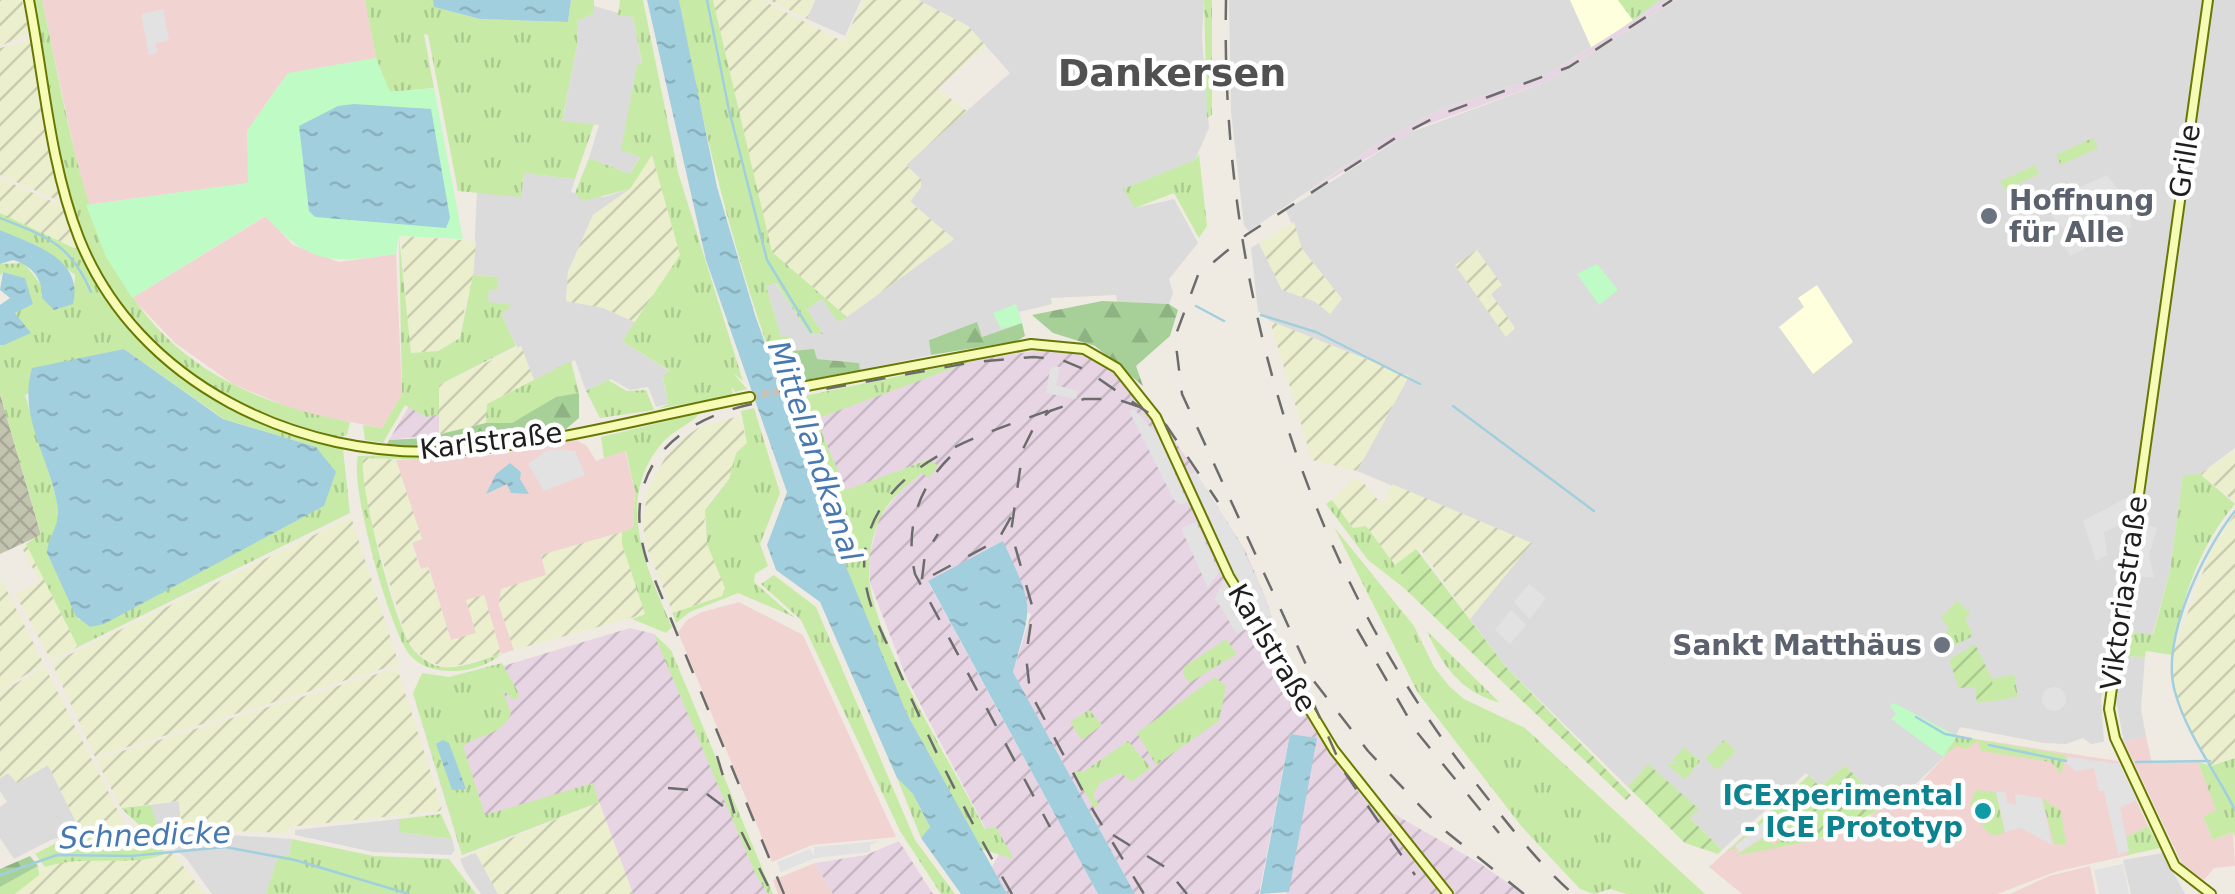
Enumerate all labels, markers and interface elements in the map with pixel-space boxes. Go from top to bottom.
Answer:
district label: Dankersen [1058,51,1286,95]
street label: Grille [2163,122,2207,200]
place label: Hoffnung für Alle [2009,184,2154,249]
marker: Hoffnung für Alle [1978,205,2000,227]
water label: Mittellandkanal [761,336,869,566]
street label: Karlstraße [418,416,564,466]
street label: Viktoriastraße [2094,494,2154,692]
street label: Karlstraße [1221,578,1323,718]
place label: Sankt Matthäus [1672,629,1922,662]
marker: Sankt Matthäus [1931,634,1953,656]
place label: ICExperimental - ICE Prototyp [1722,779,1963,844]
marker: ICExperimental - ICE Prototyp [1972,800,1994,822]
water label: Schnedicke [59,815,231,855]

